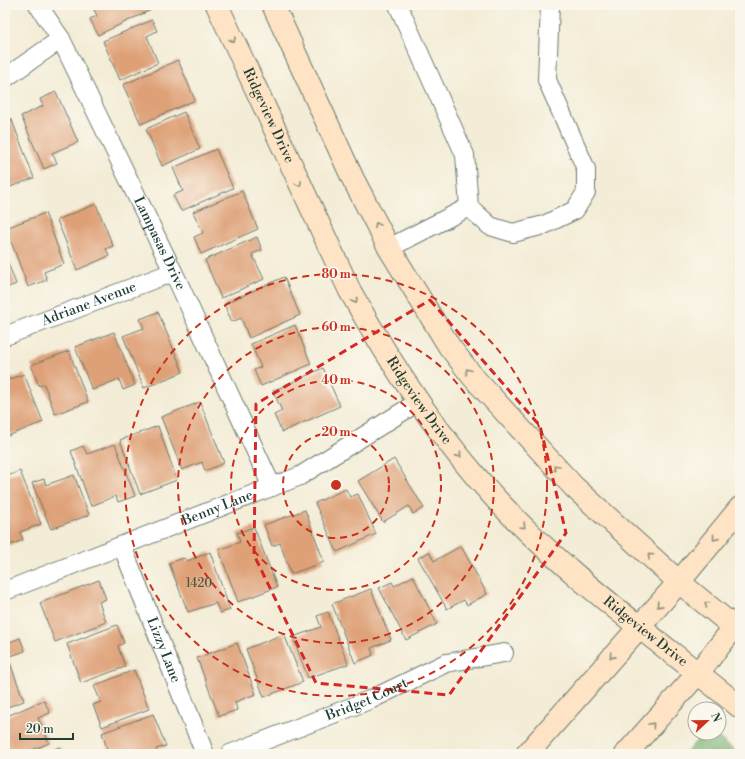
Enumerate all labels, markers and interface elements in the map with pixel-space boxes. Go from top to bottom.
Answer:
one-way arrow [228,36,236,44]
street label: Ridgeview Drive [239,65,298,166]
one-way arrow [294,180,302,187]
street label: Lampasas Drive [129,194,190,293]
one-way arrow [374,222,382,230]
text: 80 m [321,267,351,282]
street label: Adriane Avenue [38,278,139,331]
one-way arrow [351,297,358,304]
text: 60 m [321,320,351,335]
street label: Ridgeview Drive [382,353,456,448]
one-way arrow [466,369,473,376]
text: 40 m [321,373,351,388]
text: 20 m [321,425,351,440]
one-way arrow [454,451,461,458]
one-way arrow [553,464,560,472]
centre of rings [329,478,343,492]
street label: Benny Lane [178,486,256,531]
one-way arrow [519,521,526,529]
one-way arrow [713,533,720,541]
one-way arrow [648,554,655,561]
house number: 1420 [186,576,212,591]
street label: Ridgeview Drive [599,592,691,671]
one-way arrow [657,600,664,607]
one-way arrow [704,602,711,609]
street label: Lizzy Lane [142,615,185,685]
one-way arrow [610,651,617,659]
street label: Bridget Court [322,674,411,725]
north arrow [687,701,727,741]
text: N [707,711,724,725]
scale bar [20,715,73,741]
text: 20 m [26,722,54,737]
one-way arrow [648,722,655,729]

